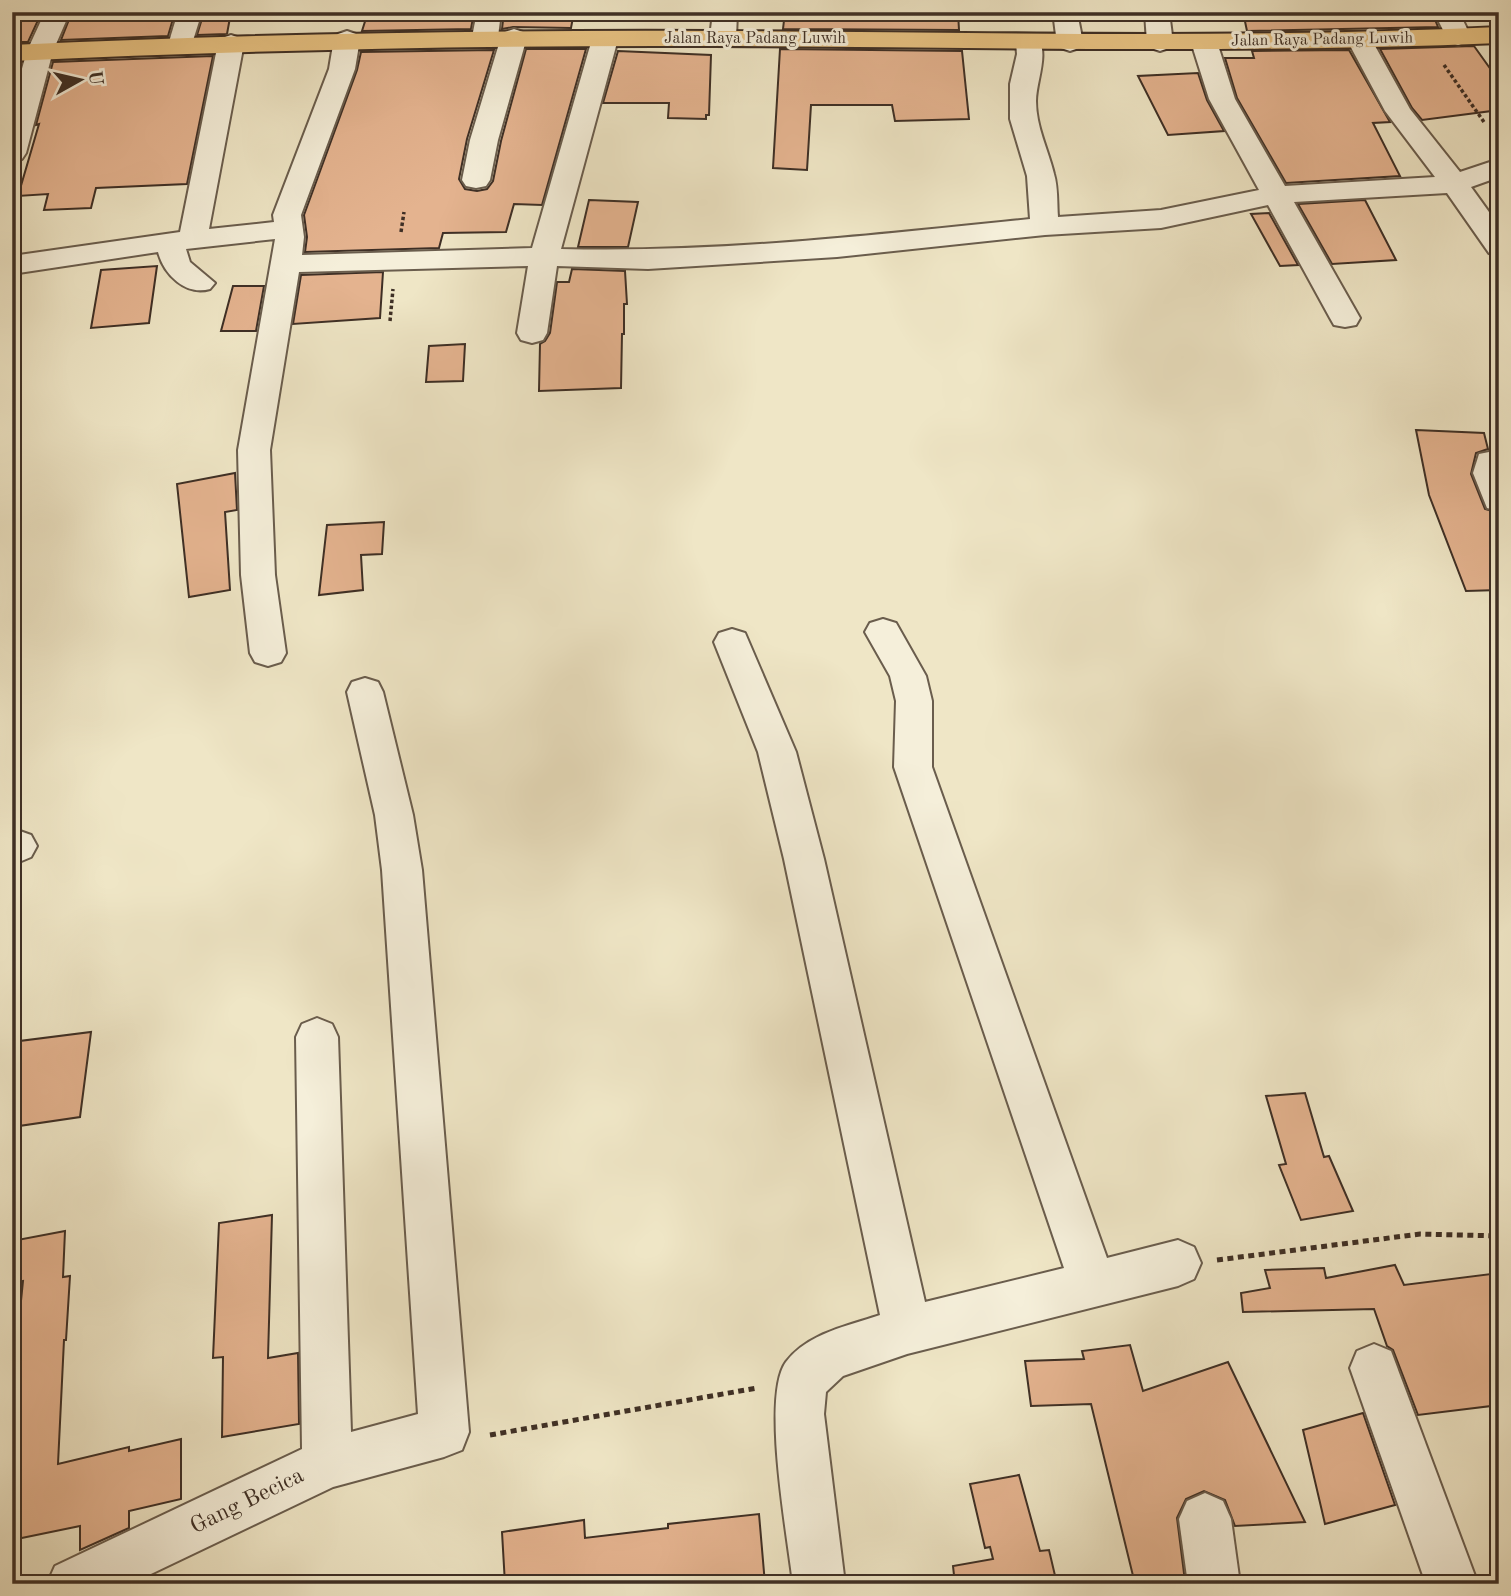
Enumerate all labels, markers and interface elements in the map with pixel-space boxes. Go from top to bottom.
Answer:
street label: Jalan Raya Padang Luwih [1231,30,1413,50]
street label: Jalan Raya Padang Luwih [664,31,846,47]
north arrow [46,46,116,116]
text: U [84,69,105,87]
street label: Gang Becica [187,1464,307,1538]

